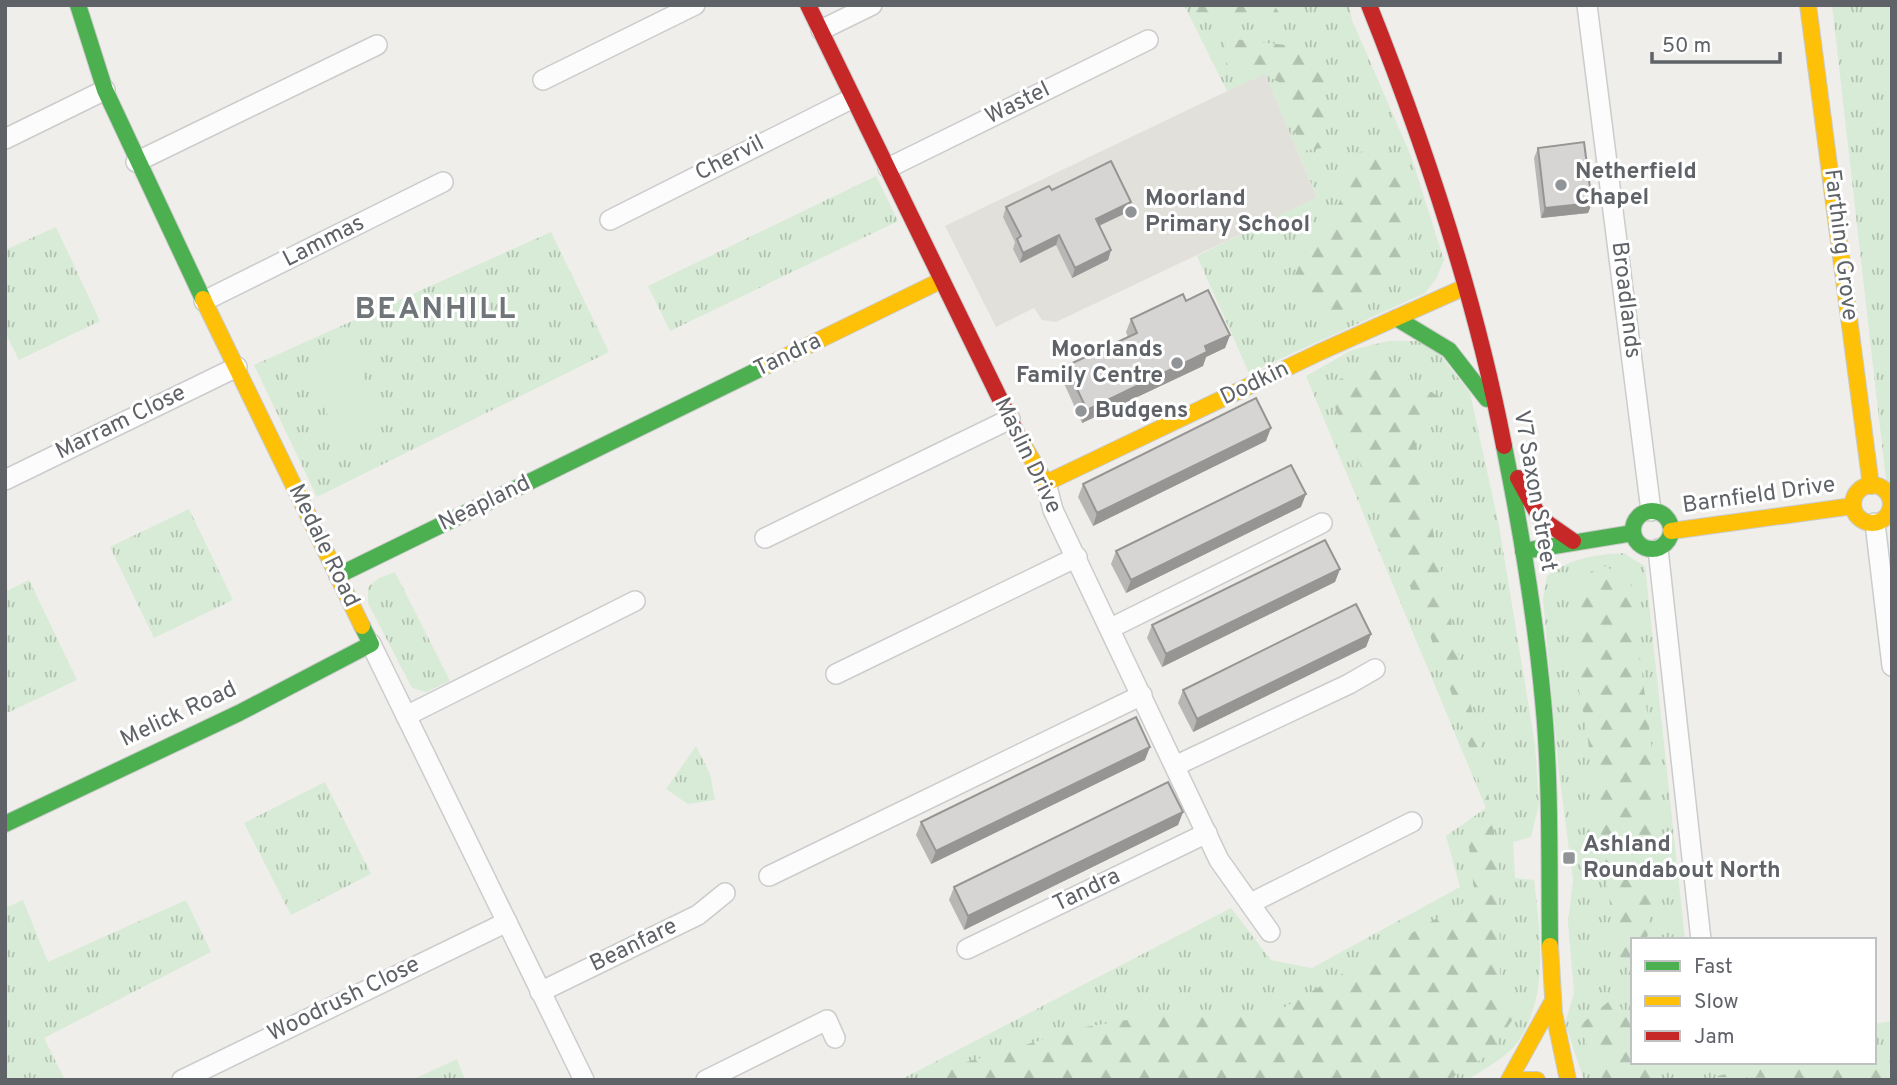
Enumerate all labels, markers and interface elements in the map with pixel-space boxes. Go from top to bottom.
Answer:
scale bar [1652,21,1780,65]
text: 50 m [1662,33,1711,60]
street label: Wastel [981,76,1055,132]
street label: Chervil [691,129,769,189]
place label: Netherfield Chapel [1575,158,1697,213]
street label: Farthing Grove [1816,168,1864,322]
marker: Netherfield Chapel [1553,177,1569,193]
place label: Moorland Primary School [1145,185,1310,240]
marker: Moorland Primary School [1123,204,1139,220]
street label: Lammas [278,209,370,275]
street label: Broadlands [1603,240,1647,360]
district label: BEANHILL [355,292,517,329]
street label: Tandra [750,327,826,385]
place label: Moorlands Family Centre [1016,336,1163,391]
marker: Moorlands Family Centre [1169,355,1185,371]
street label: Dodkin [1216,355,1294,413]
street label: Marram Close [51,379,191,467]
street label: Maslin Drive [986,393,1068,519]
place label: Budgens [1095,397,1188,426]
marker: Budgens [1073,403,1089,419]
street label: V7 Saxon Street [1506,408,1562,574]
street label: Neapland [434,469,536,539]
street label: Barnfield Drive [1681,471,1837,521]
street label: Medale Road [281,480,365,612]
street label: Melick Road [116,675,242,755]
place label: Ashland Roundabout North [1583,831,1781,886]
marker: Ashland Roundabout North [1561,850,1577,866]
street label: Tandra [1049,862,1125,920]
street label: Beanfare [586,912,682,980]
legend [1631,938,1876,1064]
street label: Woodrush Close [263,951,425,1049]
text: Fast [1694,954,1733,981]
text: Slow [1694,989,1739,1016]
text: Jam [1694,1024,1735,1051]

